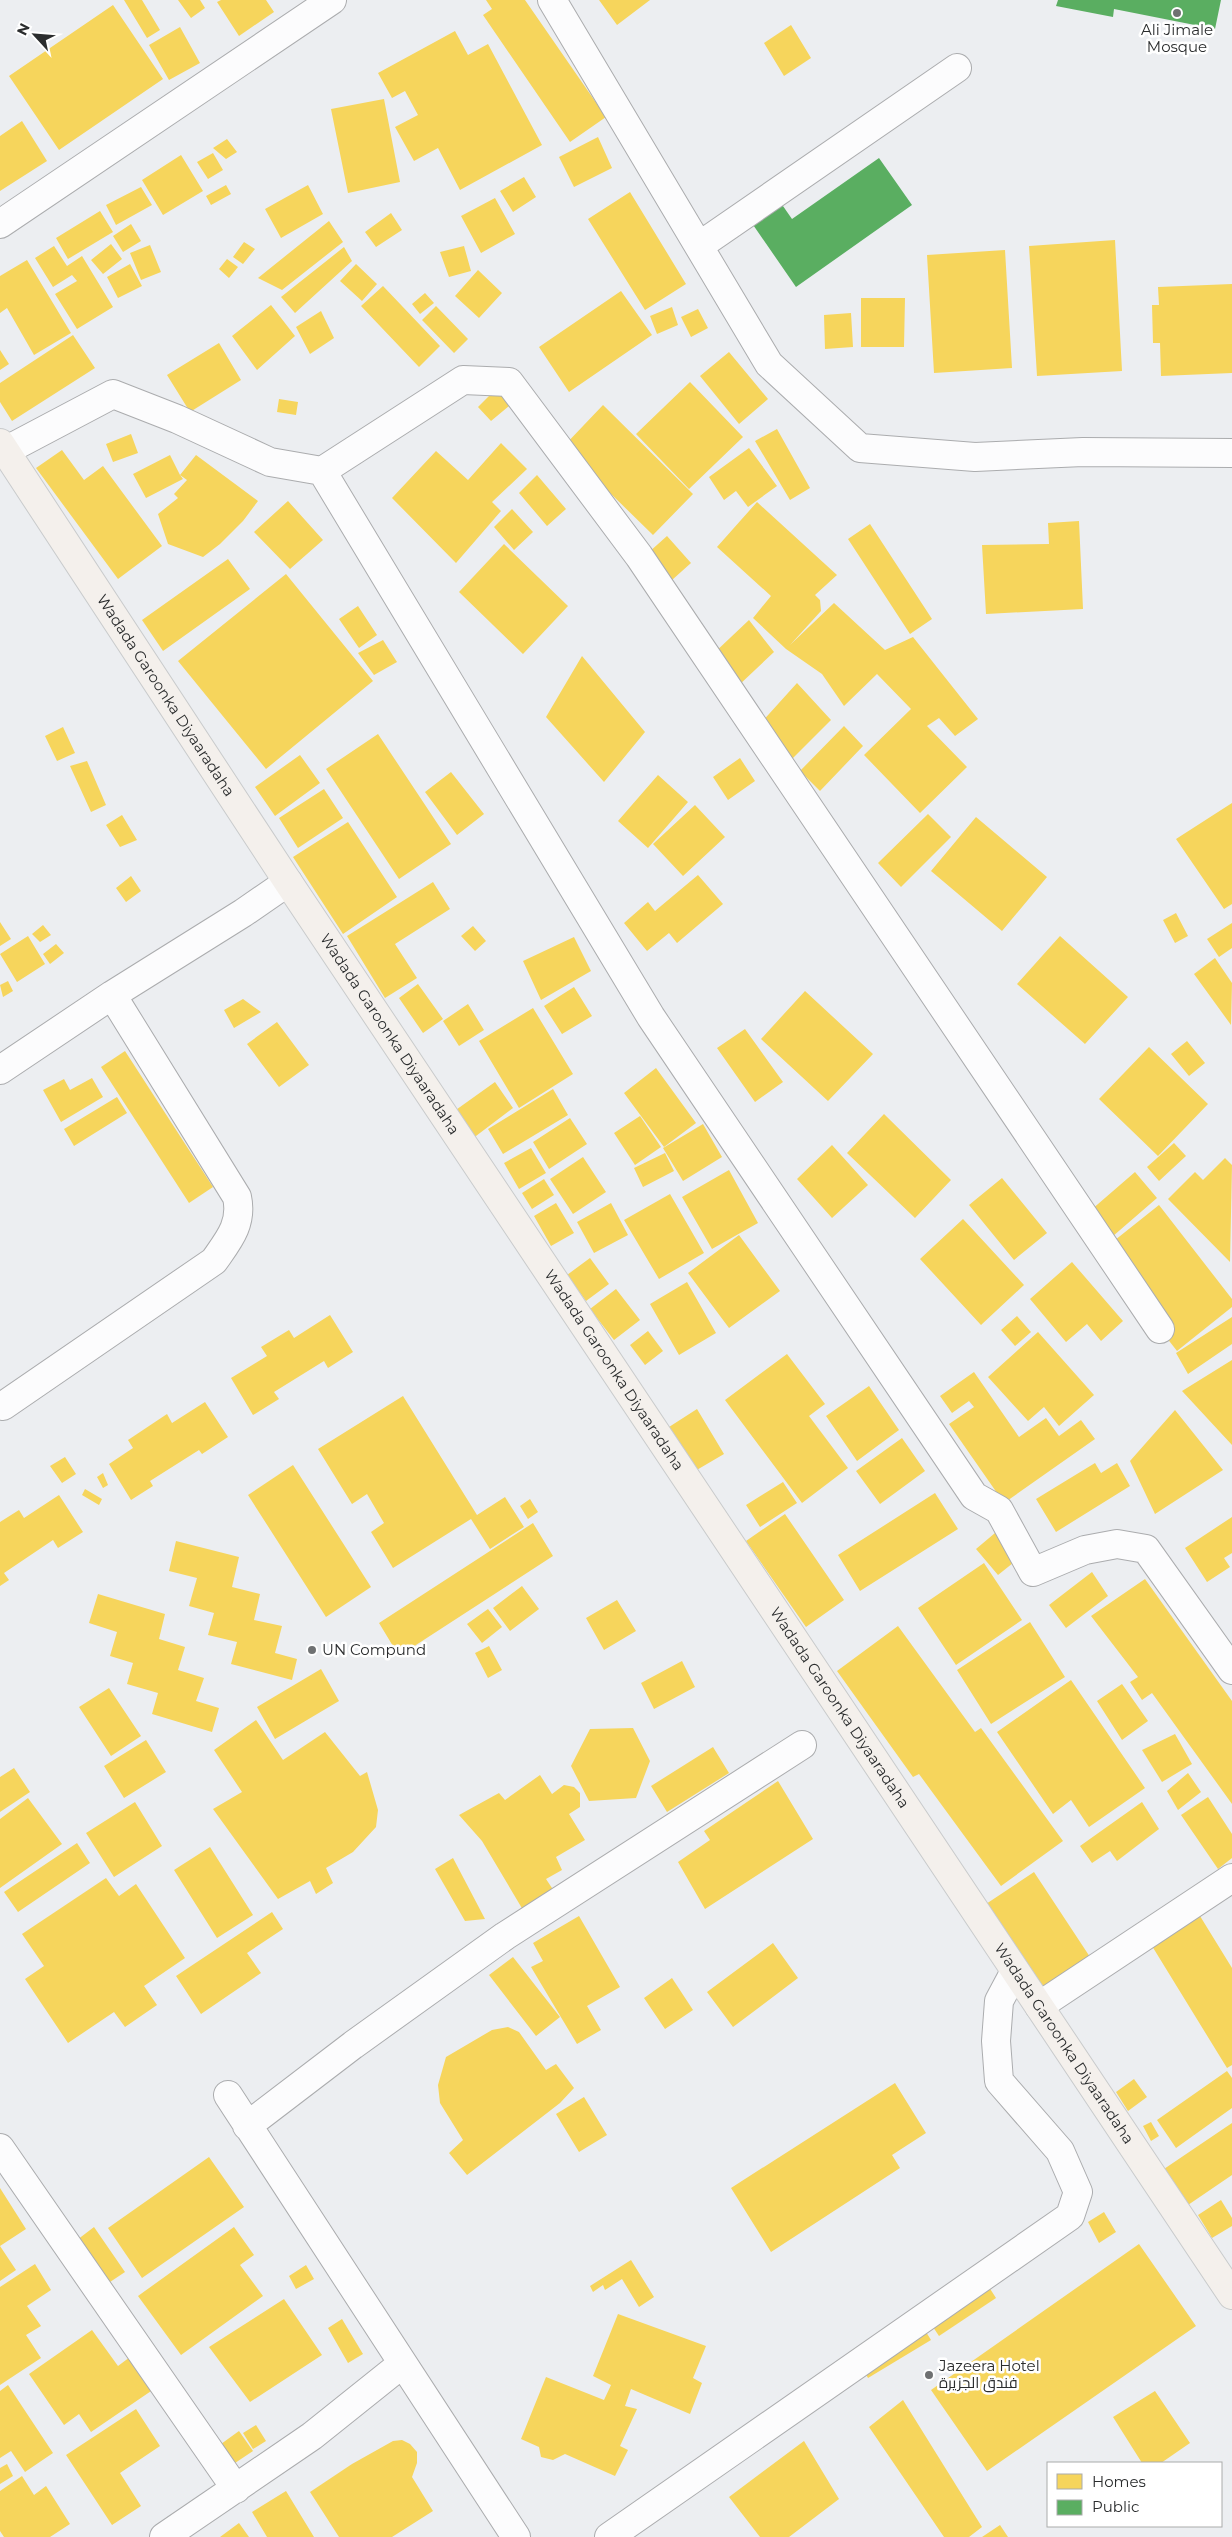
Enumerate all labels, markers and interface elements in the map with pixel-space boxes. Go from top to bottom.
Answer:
marker: Ali Jimale Mosque [1171,7,1183,19]
north arrow [10,10,60,60]
text: N [13,20,34,38]
place label: Ali Jimale Mosque [1141,20,1213,56]
street label: Wadada Garoonka Diyaaradaha [93,591,239,800]
street label: Wadada Garoonka Diyaaradaha [316,930,464,1138]
street label: Wadada Garoonka Diyaaradaha [541,1266,688,1474]
street label: Wadada Garoonka Diyaaradaha [766,1603,914,1812]
place label: UN Compund [322,1640,426,1659]
marker: UN Compund [306,1644,318,1656]
street label: Wadada Garoonka Diyaaradaha [990,1939,1138,2147]
place label: Jazeera Hotel فندق الجزيرة [938,2356,1040,2393]
marker: Jazeera Hotel فندق الجزيرة [923,2369,935,2381]
legend [1047,2462,1222,2527]
text: Homes [1092,2472,1146,2491]
text: Public [1092,2497,1140,2516]

